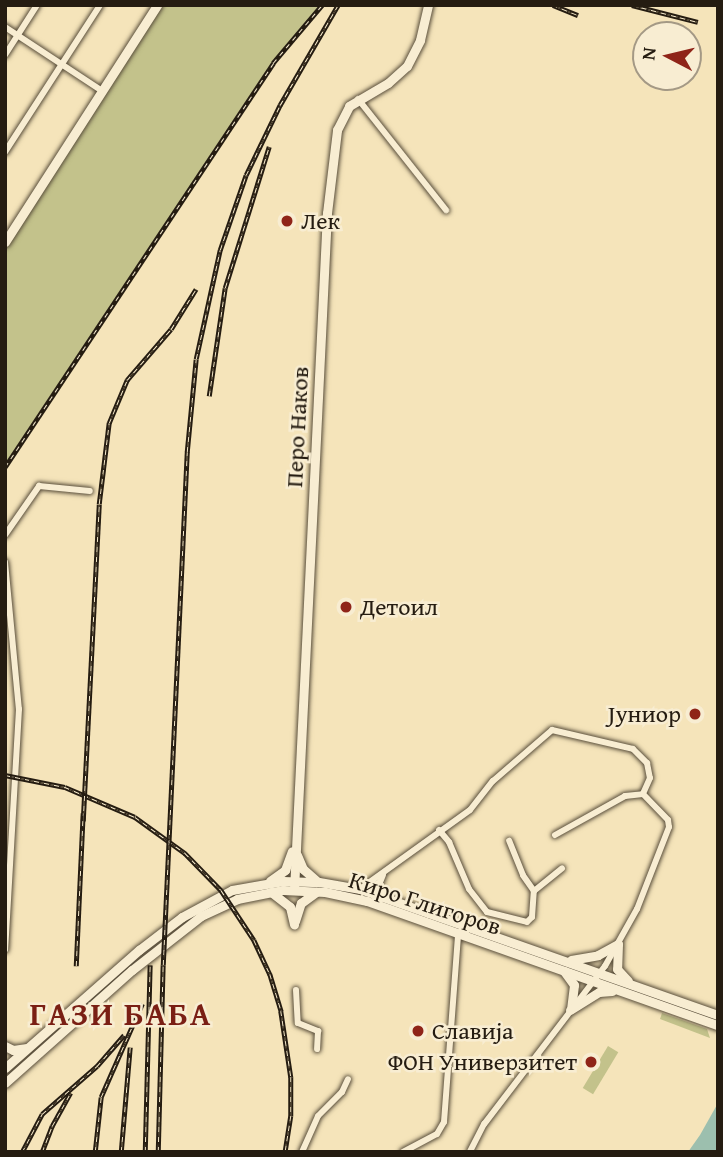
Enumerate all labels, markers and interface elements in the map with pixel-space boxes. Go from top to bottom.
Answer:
north arrow [632,21,702,91]
text: N [633,46,663,62]
place label: Лек [301,207,340,235]
marker: Лек [279,213,295,229]
street label: Перо Наков [279,366,315,488]
place label: Детоил [360,593,438,621]
marker: Детоил [338,599,354,615]
place label: Јуниор [608,700,681,728]
marker: Јуниор [687,706,703,722]
street label: Киро Глигоров [345,865,505,941]
district label: ГАЗИ БАБА [31,995,211,1033]
place label: Славија [432,1017,514,1045]
marker: Славија [410,1023,426,1039]
place label: ФОН Универзитет [388,1048,577,1076]
marker: ФОН Универзитет [583,1054,599,1070]

